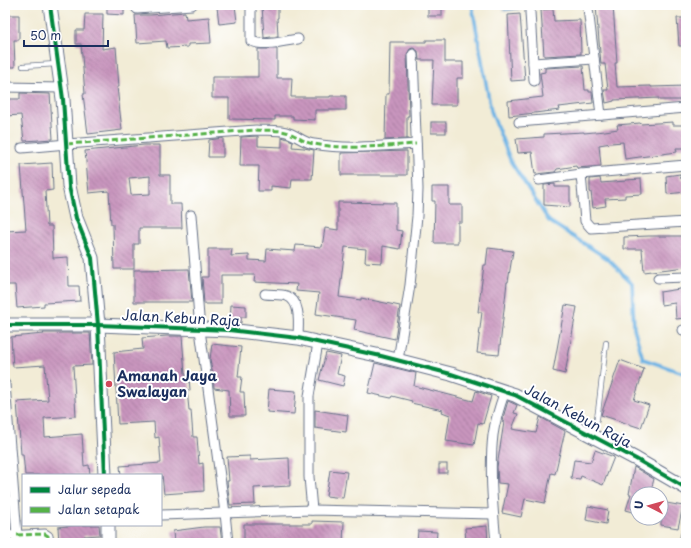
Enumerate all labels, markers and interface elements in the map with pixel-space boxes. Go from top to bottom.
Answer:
scale bar [24,22,108,48]
text: 50 m [30,26,61,44]
street label: Jalan Kebun Raja [121,304,241,331]
place label: Amanah Jaya Swalayan [117,365,217,402]
street label: Jalan Kebun Raja [521,378,636,453]
marker: Amanah Jaya Swalayan [104,379,114,389]
legend [22,474,162,526]
text: Jalur sepeda [58,480,132,498]
north arrow [629,486,669,526]
text: Jalan setapak [58,500,140,518]
text: U [630,500,647,510]

